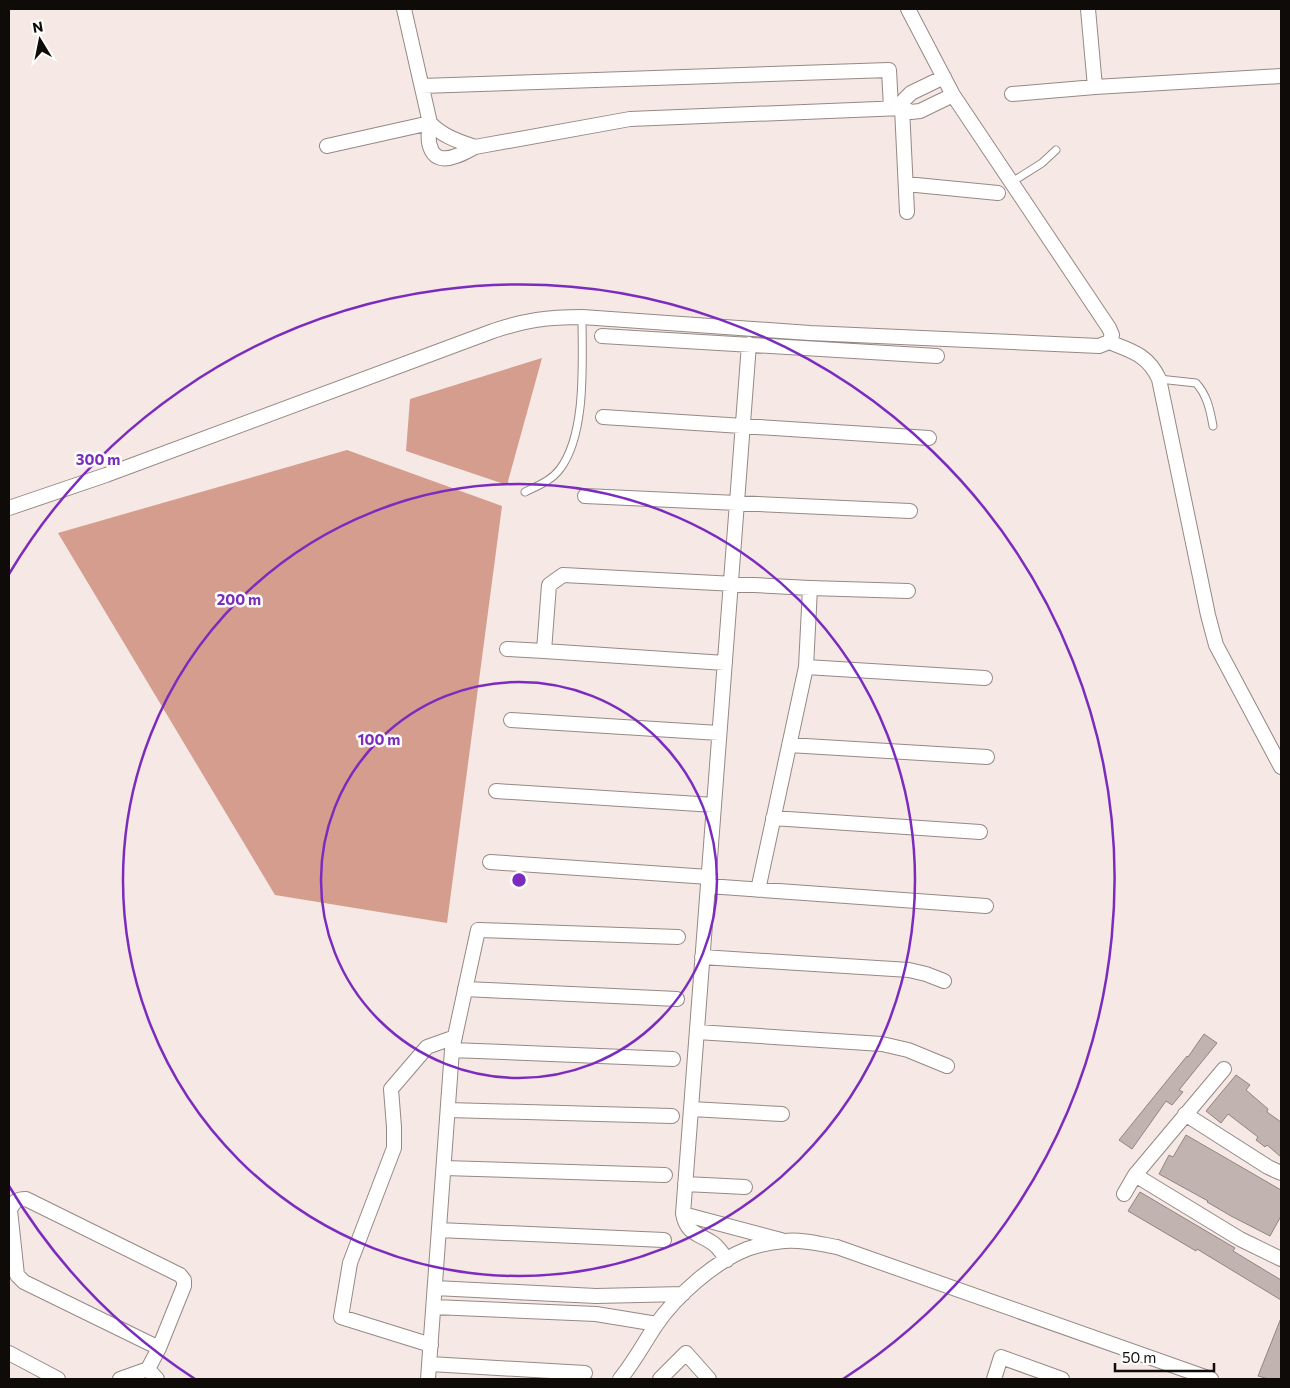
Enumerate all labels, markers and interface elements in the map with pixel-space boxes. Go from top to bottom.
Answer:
north arrow [15,15,65,65]
text: N [31,17,44,36]
text: 300 m [76,450,120,468]
text: 200 m [217,590,261,608]
text: 100 m [358,730,400,748]
centre of rings [510,871,528,889]
scale bar [1115,1340,1214,1372]
text: 50 m [1122,1348,1156,1366]

